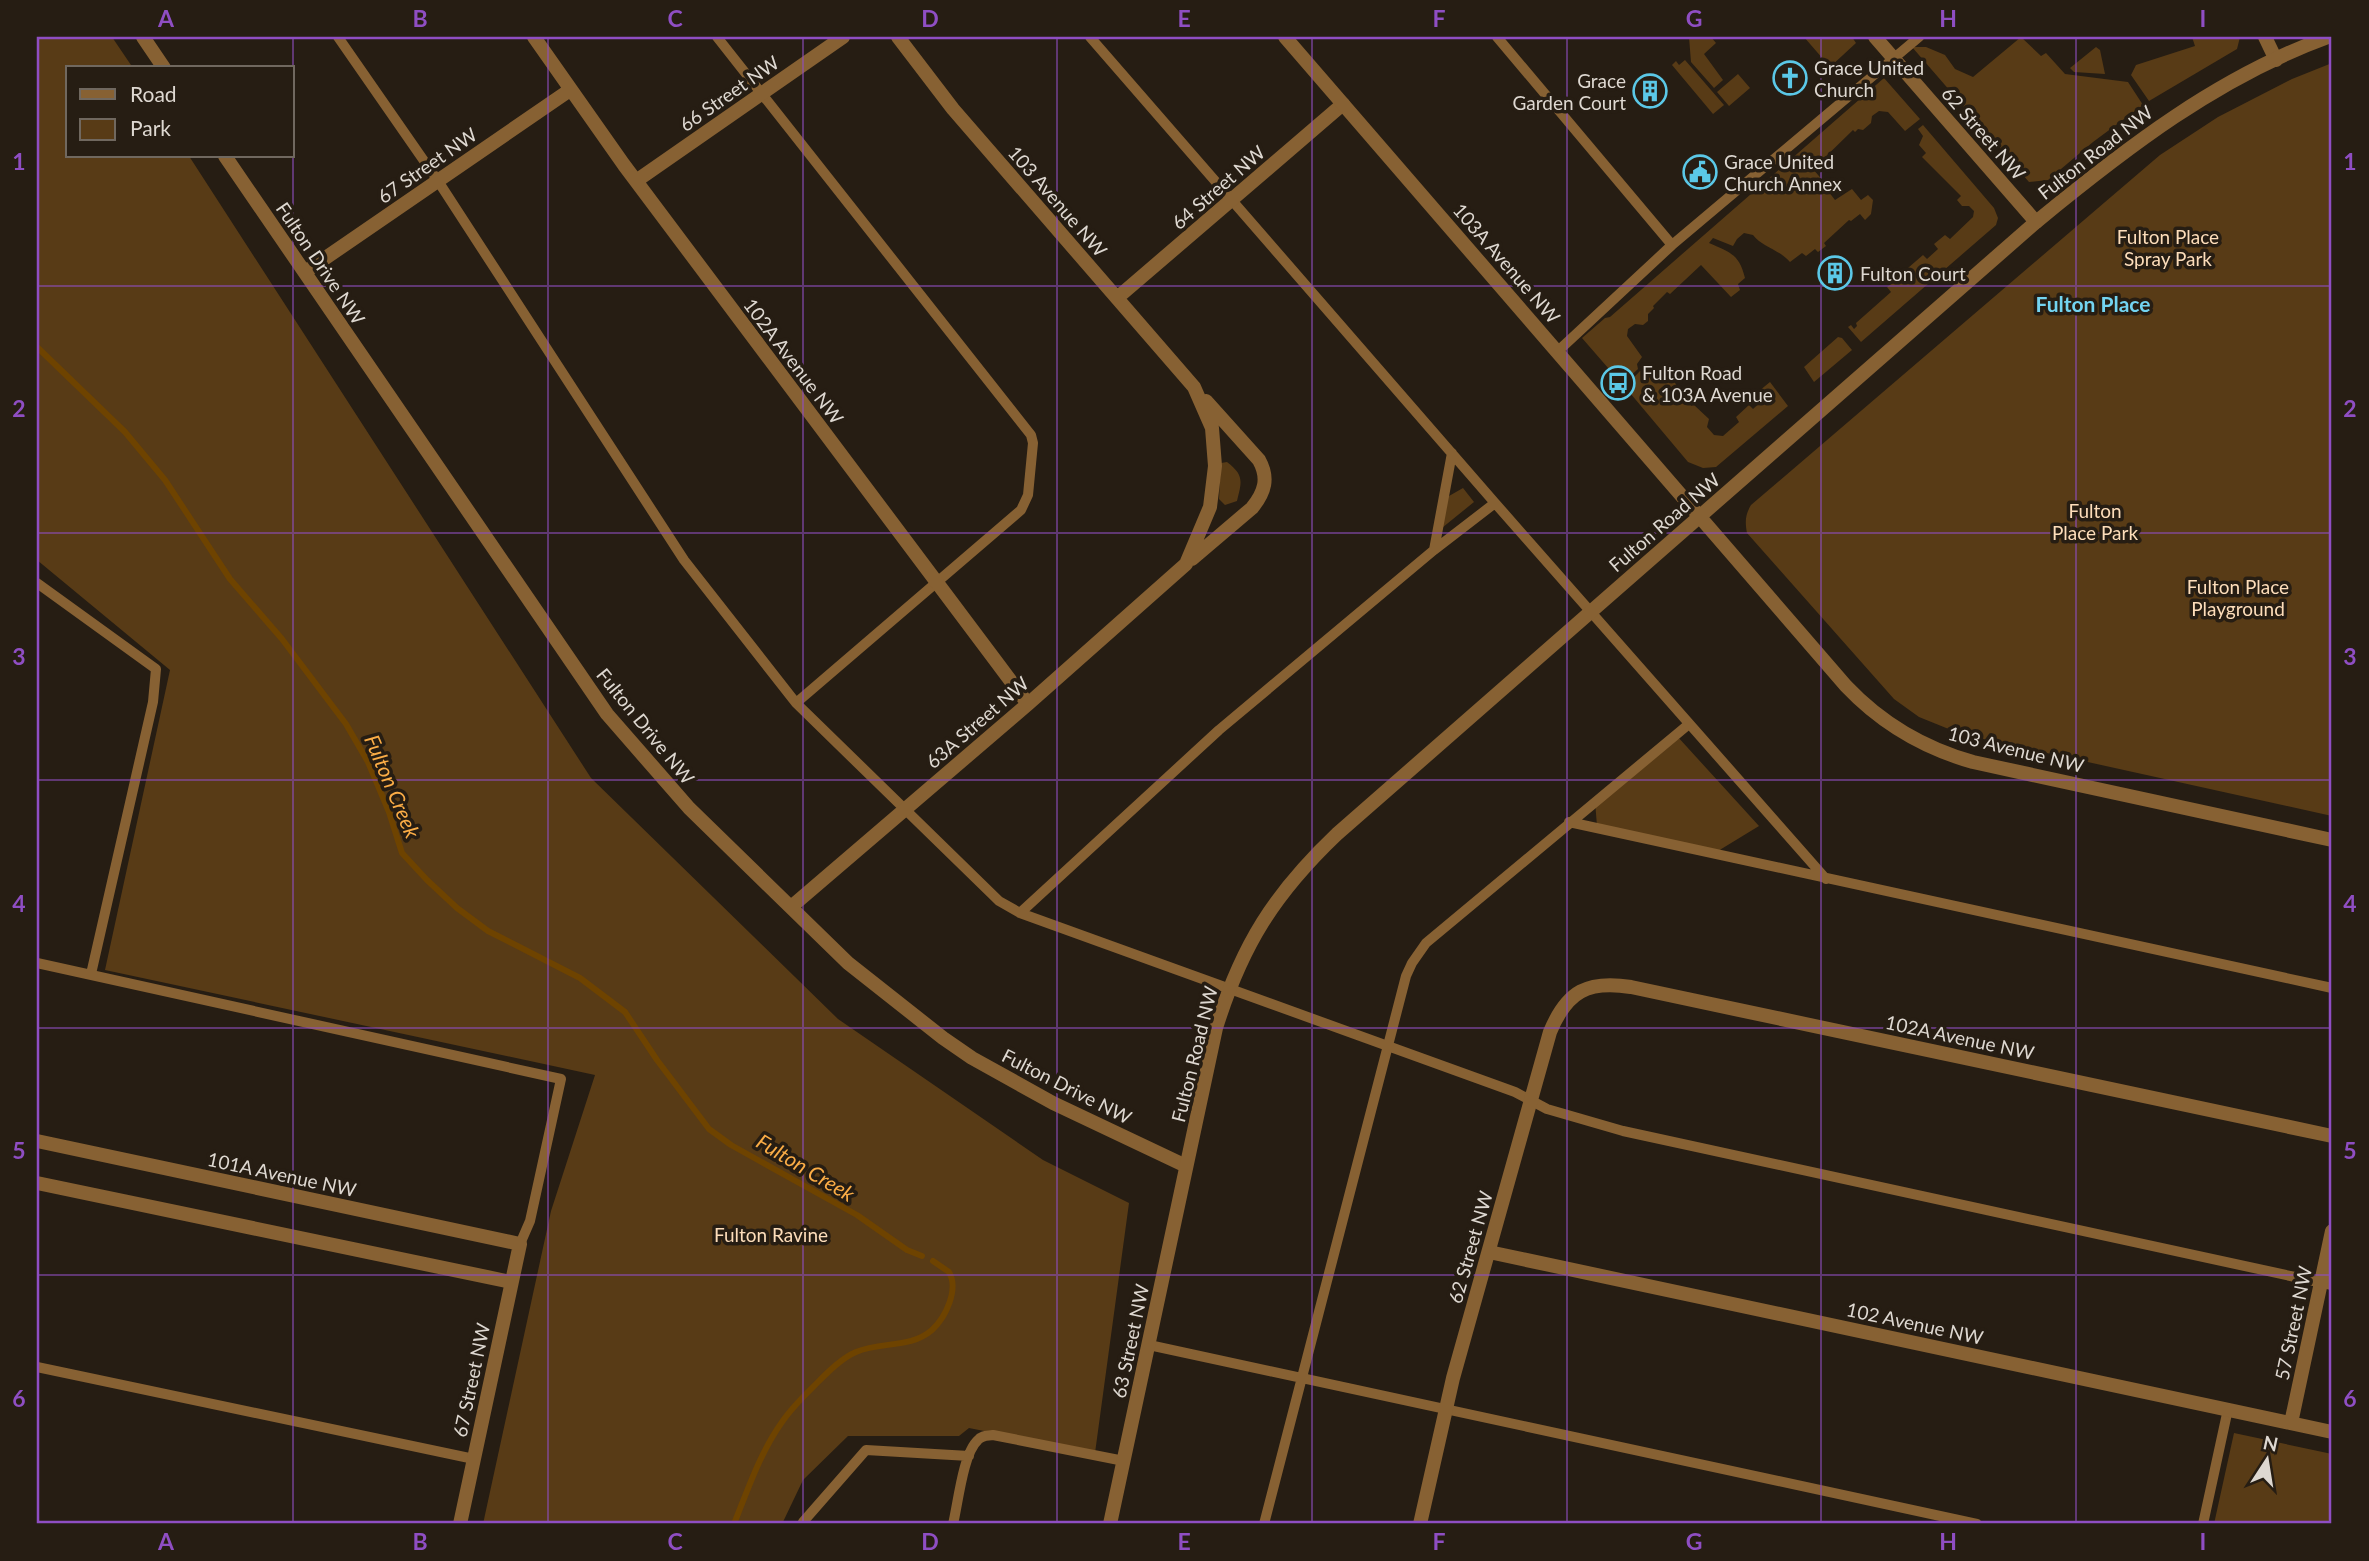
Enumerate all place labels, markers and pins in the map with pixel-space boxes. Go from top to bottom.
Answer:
place label: Grace United Church [1814,56,1924,101]
church icon: Grace United Church [1771,59,1809,97]
place label: Grace Garden Court [1512,69,1626,114]
building icon: Grace Garden Court [1631,72,1669,110]
place label: Grace United Church Annex [1724,150,1842,195]
public building icon: Grace United Church Annex [1681,153,1719,191]
building icon: Fulton Court [1816,254,1854,292]
place label: Fulton Court [1860,262,1966,285]
place label: Fulton Road & 103A Avenue [1642,361,1773,406]
bus stop icon: Fulton Road & 103A Avenue [1599,364,1637,402]

